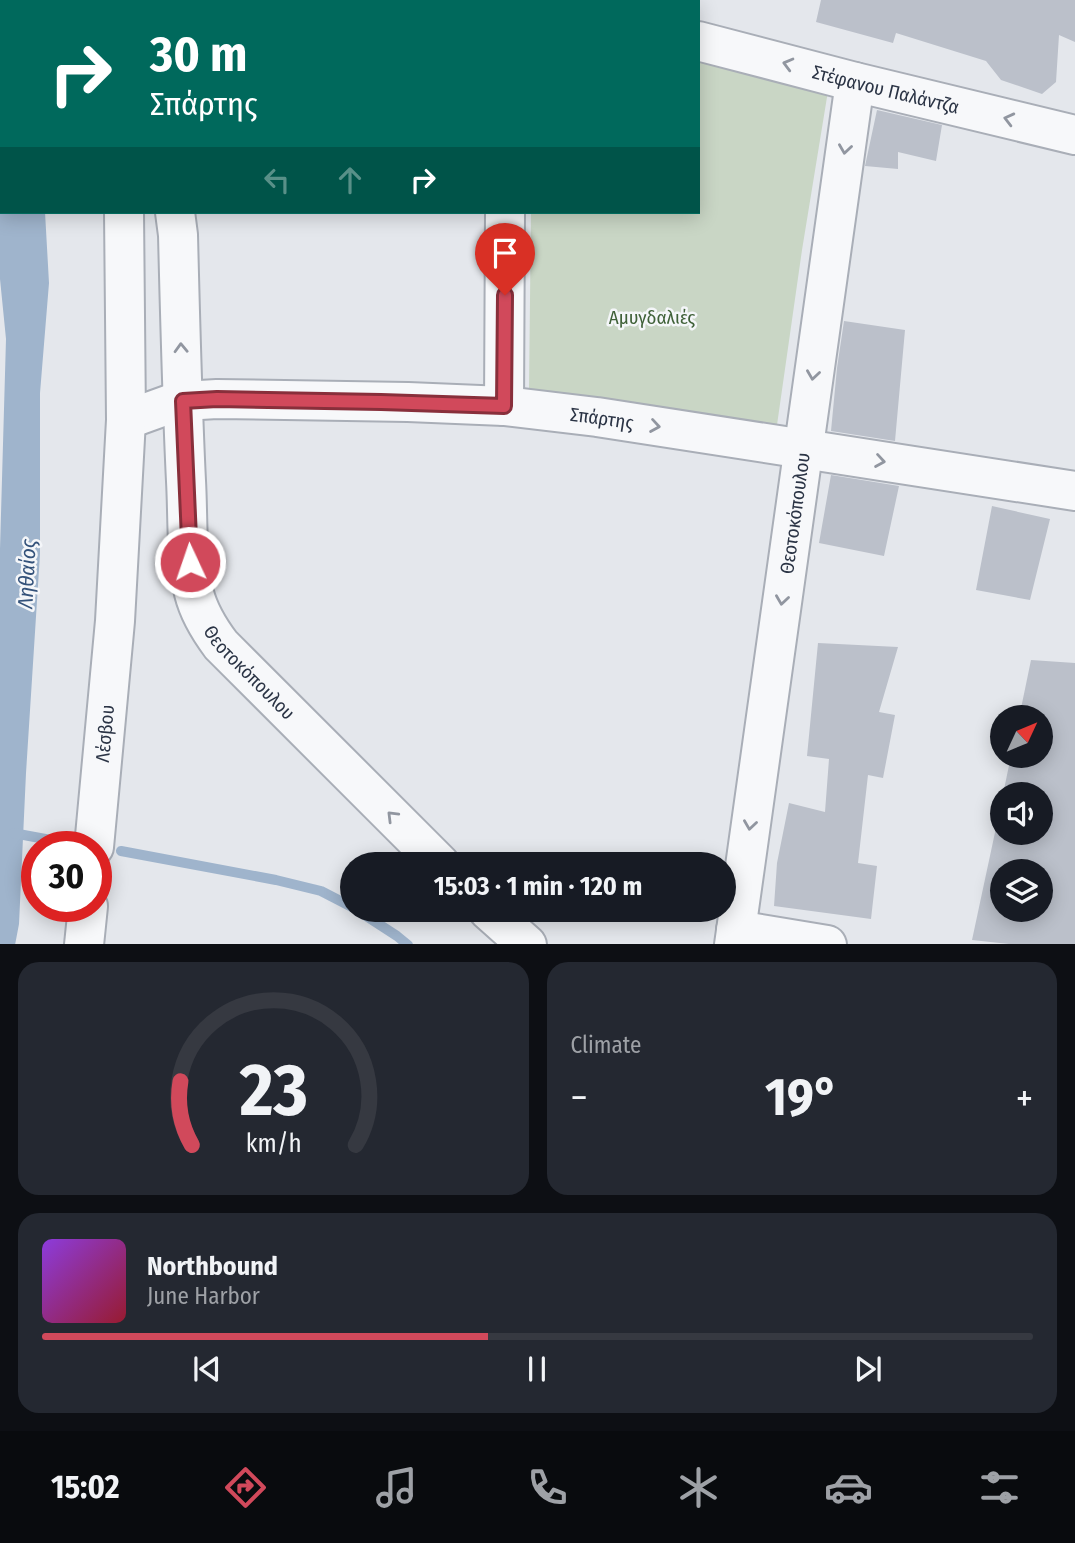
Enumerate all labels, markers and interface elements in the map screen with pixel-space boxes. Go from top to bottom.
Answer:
text: 30 m [150,25,248,84]
icon: right [35,28,126,119]
one-way arrow [782,58,794,72]
street label: Στέφανου Παλάντζα [810,60,961,119]
text: Σπάρτης [150,85,257,123]
one-way arrow [1003,113,1015,127]
one-way arrow [838,144,853,155]
icon: left [258,161,296,199]
icon: ahead [331,161,369,199]
icon: right [404,161,442,199]
pin [475,223,535,295]
icon: arrive [486,234,524,272]
park label: Αμυγδαλιές [609,306,695,329]
one-way arrow [173,343,189,353]
one-way arrow [806,369,821,381]
street label: Σπάρτης [569,403,635,435]
one-way arrow [649,418,661,433]
street label: Θεοτοκόπουλου [775,451,815,575]
one-way arrow [874,454,886,469]
position arrow [153,525,227,599]
water label: Ληθαίος [12,538,42,610]
one-way arrow [775,594,790,606]
street label: Θεοτοκόπουλου [198,621,300,724]
street label: Λέσβου [91,704,119,763]
north arrow [990,705,1054,768]
map controls [990,705,1053,922]
button: sound [990,782,1053,845]
one-way arrow [388,812,400,824]
one-way arrow [743,819,758,831]
speed limit sign: 30 [21,831,112,922]
button: layers [990,859,1053,922]
text: 15:03 · 1 min · 120 m [434,871,642,902]
text: Climate [571,1031,641,1059]
text: 23 [238,1047,307,1134]
text: 19° [765,1066,838,1129]
text: − [571,1075,588,1121]
text: + [1016,1075,1033,1121]
text: km/h [245,1128,301,1158]
text: Northbound [147,1251,278,1282]
text: June Harbor [147,1282,260,1310]
icon: previous [188,1350,226,1388]
icon: pause [518,1350,556,1388]
icon: next [849,1350,887,1388]
icon: directions [221,1463,270,1512]
icon: music [372,1463,421,1512]
icon: phone [523,1463,572,1512]
icon: climate [674,1463,723,1512]
icon: car [824,1463,873,1512]
icon: filters [975,1463,1024,1512]
text: 15:02 [51,1468,119,1506]

